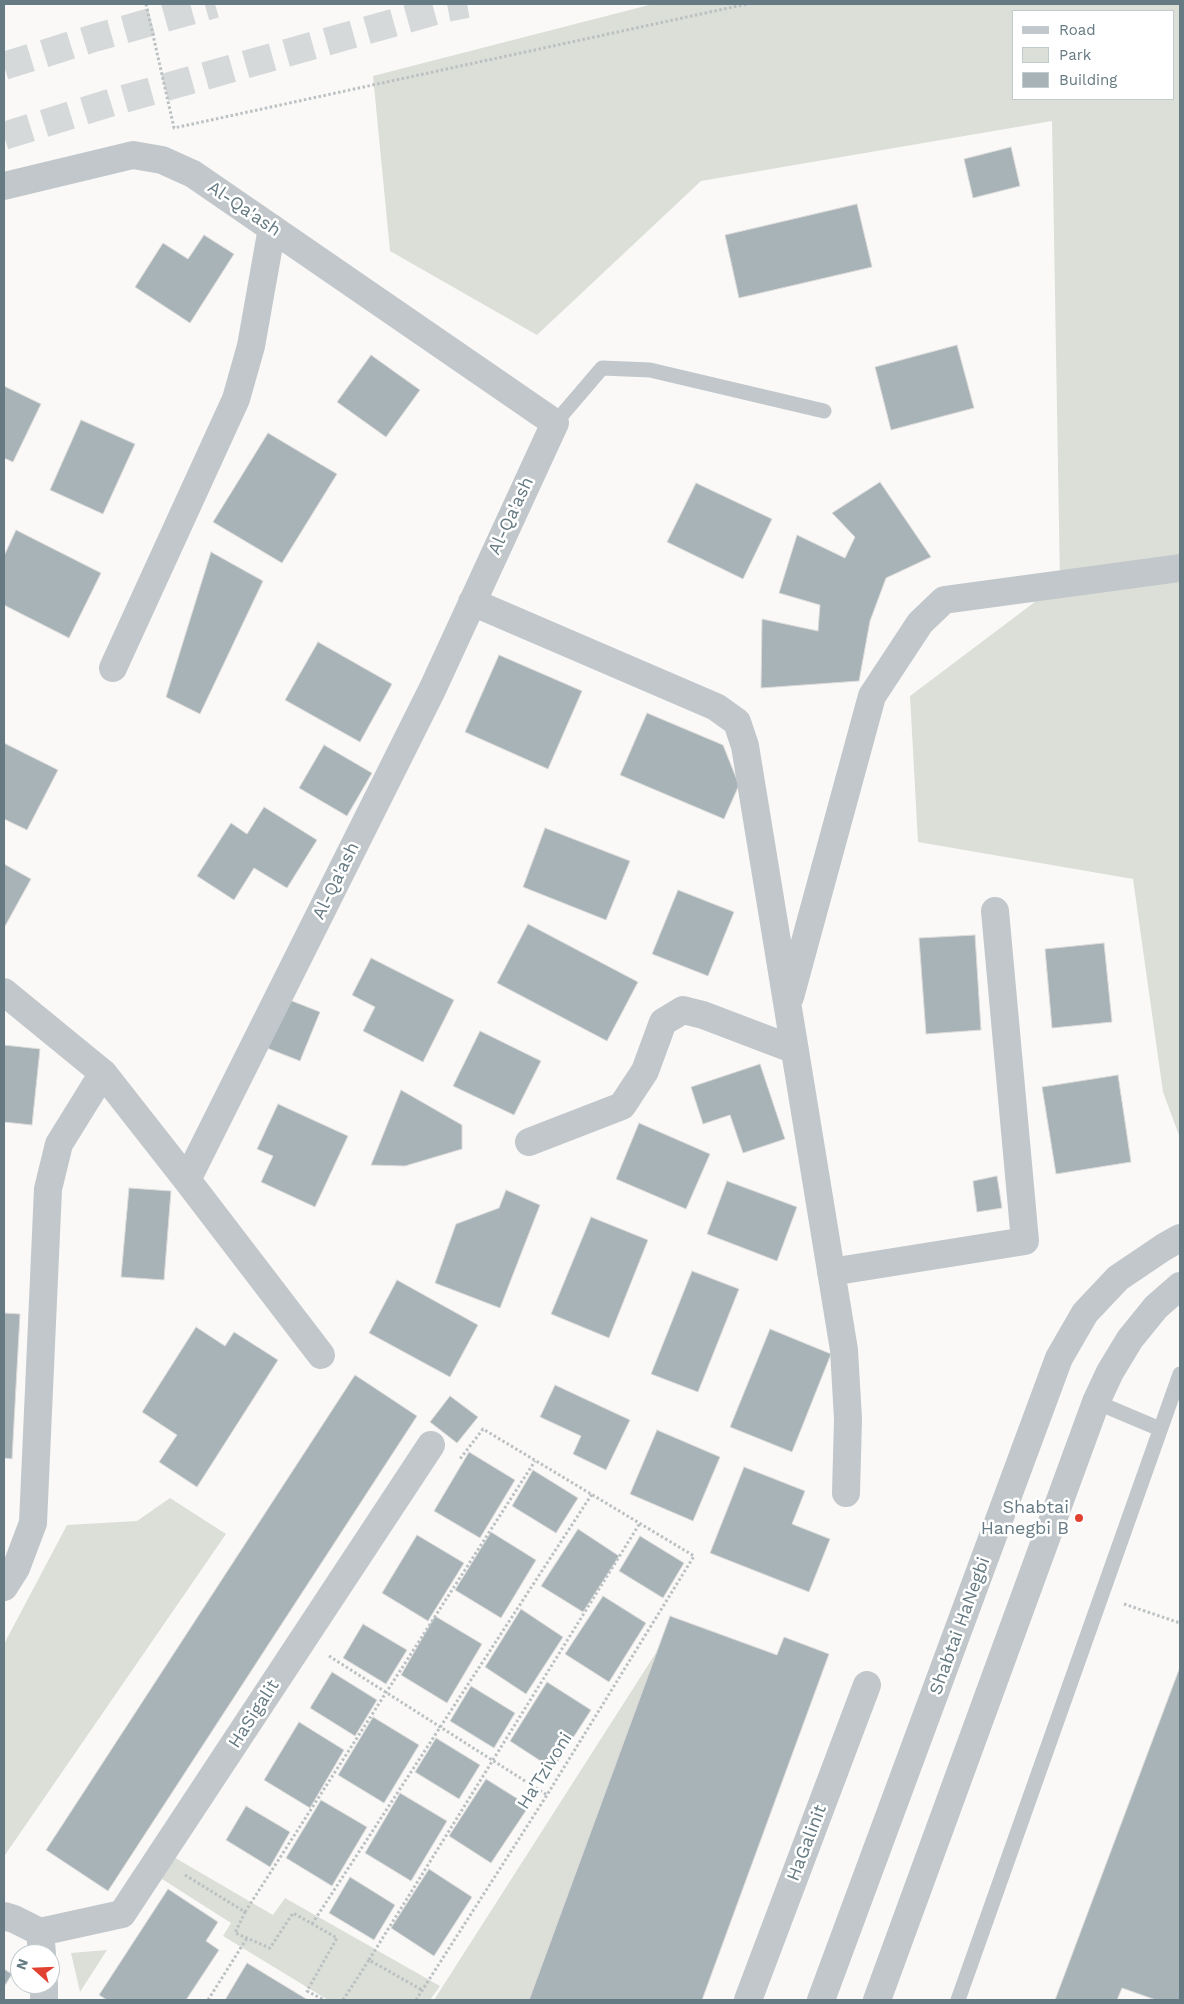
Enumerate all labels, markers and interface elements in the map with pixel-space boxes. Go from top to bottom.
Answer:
legend [1012,10,1174,100]
text: Road [1059,21,1096,39]
text: Park [1059,46,1091,64]
text: Building [1059,71,1117,89]
street label: Al-Qa'ash [203,177,285,241]
street label: Al-Qa'ash [484,474,538,558]
street label: Al-Qa'ash [308,839,364,923]
place label: Shabtai Hanegbi B [981,1497,1069,1540]
marker: Shabtai Hanegbi B [1073,1512,1085,1524]
street label: Shabtai HaNegbi [925,1554,995,1698]
street label: HaSigalit [224,1676,284,1752]
street label: Ha'Tzivoni [513,1729,577,1813]
street label: HaGalinit [783,1802,831,1884]
north arrow [10,1944,60,1994]
text: N [13,1957,31,1972]

